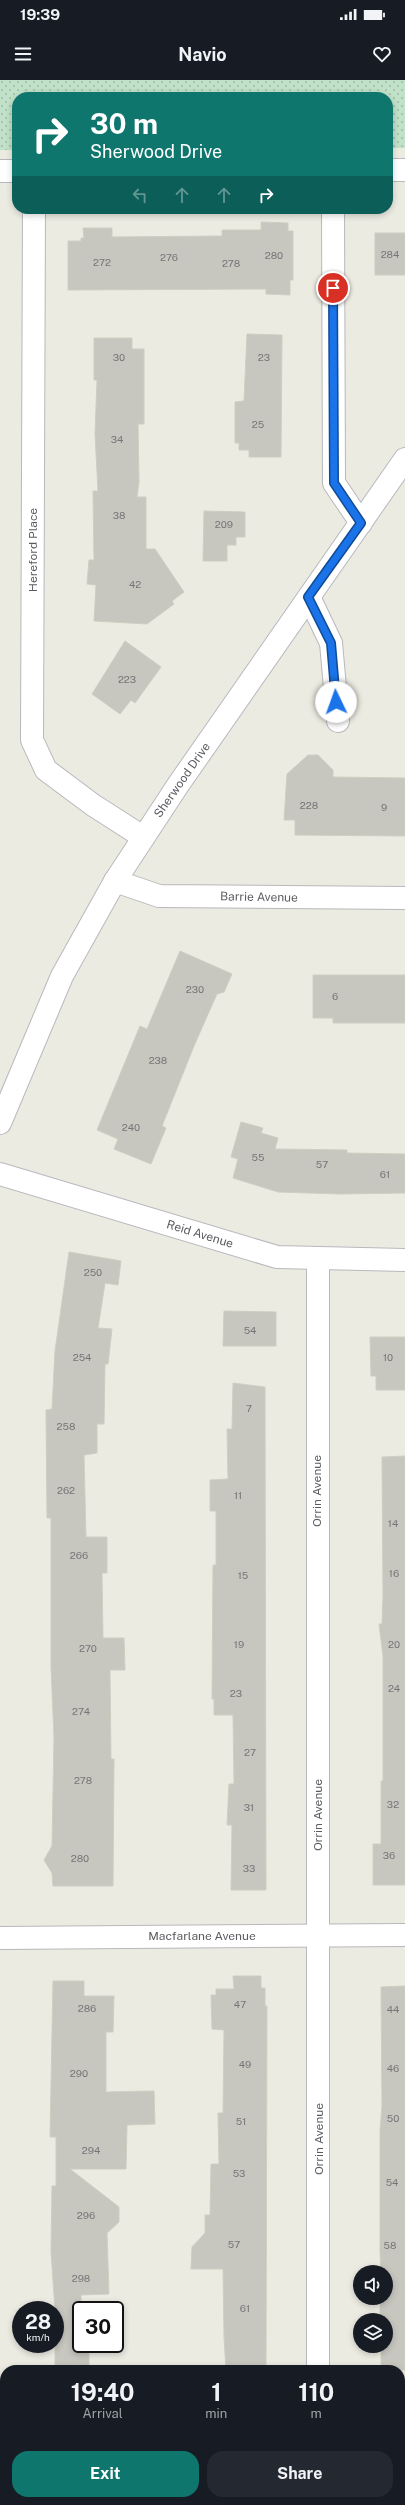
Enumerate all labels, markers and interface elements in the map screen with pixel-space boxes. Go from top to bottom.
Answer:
text: 19:39 [20,6,60,23]
icon: menu [12,43,34,65]
icon: heart [371,43,393,65]
text: Navio [178,44,227,65]
text: 30 m [90,107,158,140]
icon: right [24,108,76,160]
text: Sherwood Drive [90,141,222,162]
icon: left [129,184,151,206]
icon: ahead [171,184,193,206]
icon: ahead [213,184,235,206]
icon: right [255,184,277,206]
house number: 284 [381,248,399,260]
house number: 280 [265,249,283,261]
house number: 276 [160,251,178,263]
house number: 272 [93,256,111,268]
house number: 278 [222,257,240,269]
pin [316,271,350,305]
icon: arrive [322,277,344,299]
house number: 30 [113,351,125,363]
house number: 23 [258,351,270,363]
house number: 25 [252,418,264,430]
house number: 34 [111,433,123,445]
street label: Hereford Place [26,508,40,592]
house number: 38 [113,509,125,521]
house number: 209 [215,518,233,530]
house number: 42 [129,578,141,590]
house number: 223 [118,673,136,685]
position arrow [315,681,357,723]
street label: Sherwood Drive [151,740,213,820]
house number: 228 [300,799,318,811]
house number: 9 [381,801,387,813]
street label: Barrie Avenue [220,889,298,905]
house number: 230 [186,983,204,995]
house number: 6 [332,990,338,1002]
house number: 238 [149,1054,167,1066]
house number: 240 [122,1121,140,1133]
house number: 55 [252,1151,264,1163]
house number: 57 [316,1158,328,1170]
house number: 61 [380,1168,390,1180]
street label: Reid Avenue [165,1217,235,1251]
house number: 250 [84,1266,102,1278]
house number: 54 [244,1324,256,1336]
house number: 254 [73,1351,91,1363]
house number: 10 [383,1351,393,1363]
house number: 7 [246,1402,252,1414]
house number: 258 [57,1420,75,1432]
street label: Orrin Avenue [310,1455,324,1527]
house number: 262 [57,1484,75,1496]
house number: 11 [234,1489,242,1501]
house number: 14 [388,1517,398,1529]
house number: 266 [70,1549,88,1561]
house number: 16 [389,1567,399,1579]
house number: 15 [238,1569,248,1581]
house number: 19 [234,1638,244,1650]
house number: 20 [388,1638,400,1650]
house number: 270 [79,1642,97,1654]
house number: 24 [388,1682,400,1694]
house number: 23 [230,1687,242,1699]
house number: 274 [72,1705,90,1717]
house number: 27 [244,1746,256,1758]
house number: 278 [74,1774,92,1786]
street label: Orrin Avenue [311,1779,325,1851]
house number: 32 [387,1798,399,1810]
house number: 31 [244,1801,254,1813]
house number: 36 [383,1849,395,1861]
house number: 280 [71,1852,89,1864]
house number: 33 [243,1862,255,1874]
street label: Macfarlane Avenue [148,1929,256,1943]
house number: 47 [234,1998,246,2010]
house number: 286 [78,2002,96,2014]
house number: 44 [387,2003,399,2015]
house number: 49 [239,2058,251,2070]
house number: 46 [387,2062,399,2074]
house number: 290 [70,2067,88,2079]
street label: Orrin Avenue [312,2103,326,2175]
house number: 50 [387,2112,399,2124]
house number: 51 [236,2115,246,2127]
house number: 294 [82,2144,100,2156]
house number: 53 [233,2167,245,2179]
house number: 54 [386,2176,398,2188]
house number: 296 [77,2209,95,2221]
house number: 57 [228,2238,240,2250]
house number: 58 [384,2239,396,2251]
map controls [353,2265,393,2353]
button: sound [353,2265,393,2305]
house number: 298 [72,2272,90,2284]
speed limit sign: 30 [72,2301,124,2353]
house number: 61 [240,2302,250,2314]
text: 28 [25,2310,51,2334]
button: layers [353,2313,393,2353]
text: km/h [26,2331,50,2343]
text: 19:40 [71,2378,135,2406]
text: 1 [211,2378,221,2406]
text: 110 [298,2378,334,2406]
text: Arrival [83,2406,123,2421]
text: min [205,2406,227,2421]
text: m [311,2406,322,2421]
button: Exit [12,2451,199,2497]
button: Share [207,2451,393,2497]

